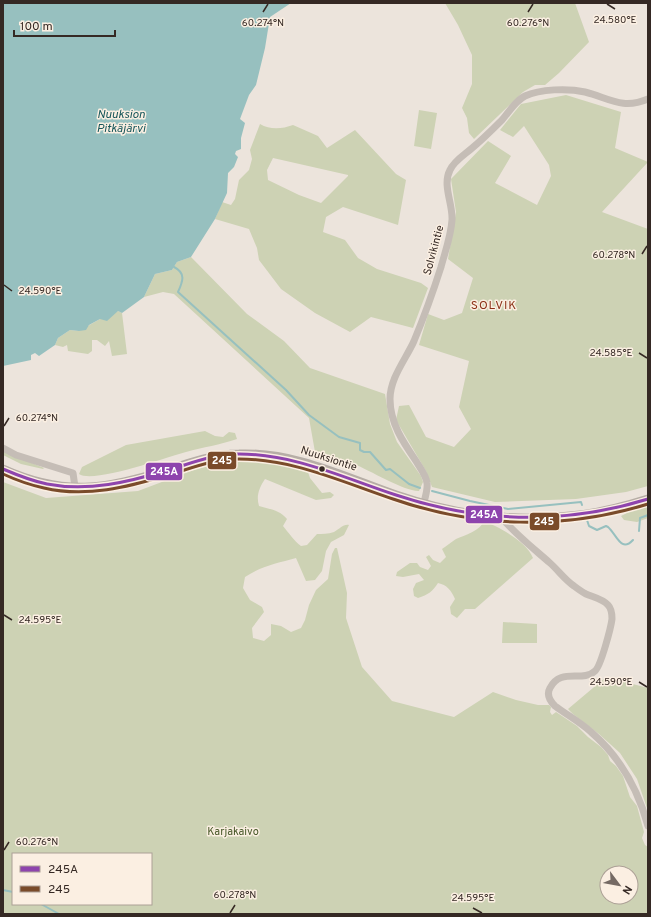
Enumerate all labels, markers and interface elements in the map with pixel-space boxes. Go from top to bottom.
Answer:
scale bar [14,12,115,38]
text: 24.580°E [593,14,637,27]
text: 60.274°N [242,17,284,30]
text: 60.276°N [507,17,549,30]
text: 100 m [20,19,53,35]
water label: Nuuksion Pitkäjärvi [97,107,146,137]
street label: Solvikintie [421,224,447,277]
text: 60.278°N [593,249,635,262]
text: 24.590°E [19,285,61,298]
district label: SOLVIK [471,298,517,314]
text: 24.585°E [589,347,633,360]
text: 60.274°N [16,412,58,425]
street label: Nuuksiontie [299,443,359,475]
line badge: 245 [207,451,237,470]
text: 245 [212,454,233,468]
line badge: 245A [145,462,183,481]
unlabelled marker [317,464,327,474]
text: 245A [150,465,178,479]
line badge: 245A [465,505,503,524]
text: 245A [470,508,498,522]
line badge: 245 [529,512,560,531]
text: 245 [534,515,555,529]
text: 24.595°E [19,614,61,627]
text: 24.590°E [590,676,632,689]
park label: Karjakaivo [207,825,259,839]
text: 60.276°N [16,836,58,849]
legend [12,853,152,905]
text: 245A [48,862,78,878]
north arrow [599,865,639,905]
text: 245 [48,882,70,898]
text: N [619,883,635,897]
text: 60.278°N [214,889,256,902]
text: 24.595°E [452,892,494,905]

